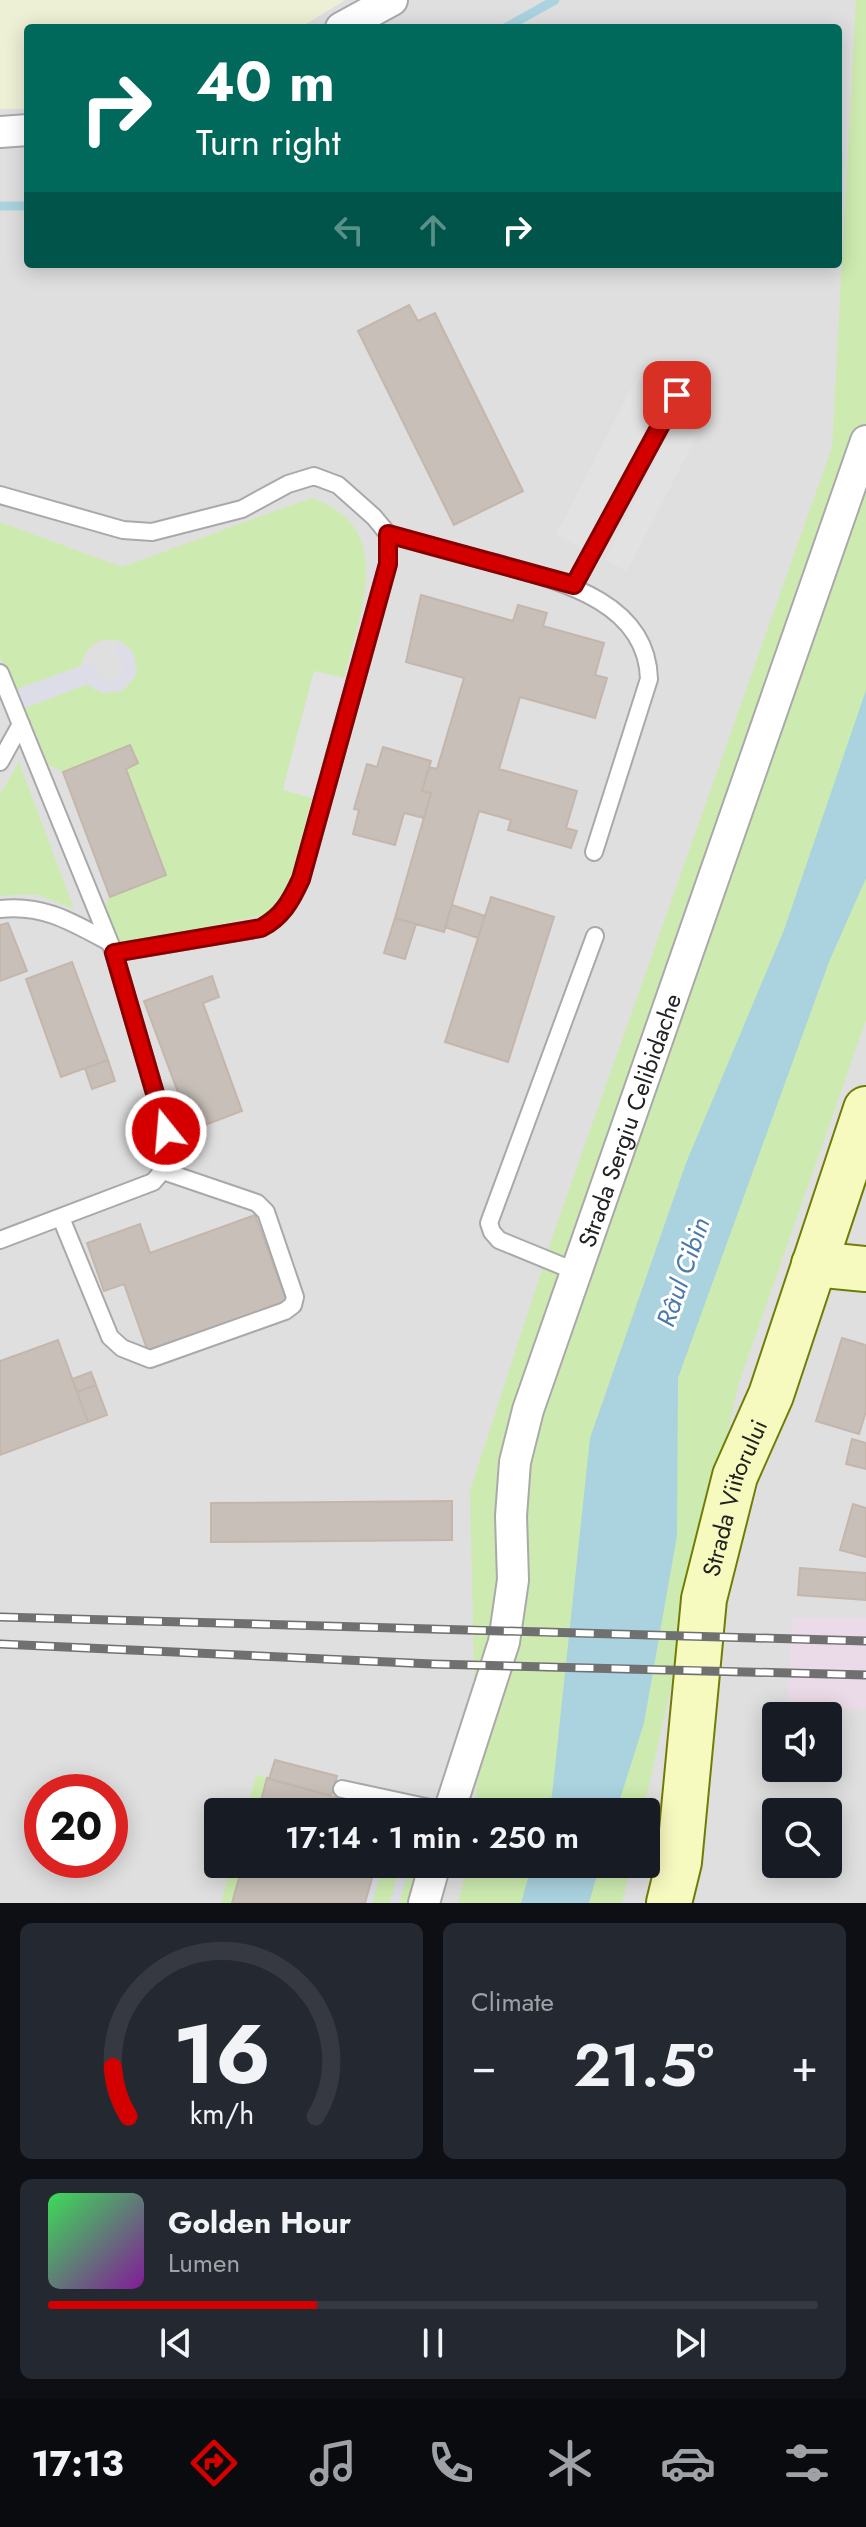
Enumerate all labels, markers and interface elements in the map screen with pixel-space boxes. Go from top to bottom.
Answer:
text: 40 m [196,41,335,122]
icon: right [64,56,168,160]
text: Turn right [196,116,341,168]
icon: left [327,208,371,252]
icon: ahead [411,208,455,252]
icon: right [495,208,539,252]
pin [643,361,711,429]
icon: arrive [655,373,699,417]
street label: Strada Sergiu Celibidache [569,989,689,1252]
position arrow [124,1089,208,1173]
water label: Râul Cibin [647,1212,719,1332]
street label: Strada Viitorului [693,1414,776,1580]
map controls [762,1702,842,1878]
button: sound [762,1702,842,1782]
speed limit sign: 20 [24,1774,128,1878]
button: search [762,1798,842,1878]
text: 17:14 · 1 min · 250 m [285,1816,579,1859]
text: Climate [471,1983,554,2021]
text: 16 [173,1994,270,2114]
text: 21.5° [574,2022,714,2109]
text: − [471,2034,497,2098]
text: + [791,2034,818,2098]
text: km/h [189,2093,254,2135]
text: Golden Hour [168,2201,351,2244]
text: Lumen [168,2244,240,2282]
icon: previous [154,2321,198,2365]
icon: pause [411,2321,455,2365]
icon: next [668,2321,712,2365]
icon: directions [186,2435,242,2491]
icon: music [305,2435,361,2491]
icon: phone [423,2435,479,2491]
icon: climate [542,2435,598,2491]
icon: car [660,2435,716,2491]
icon: filters [779,2435,835,2491]
text: 17:13 [31,2437,124,2489]

